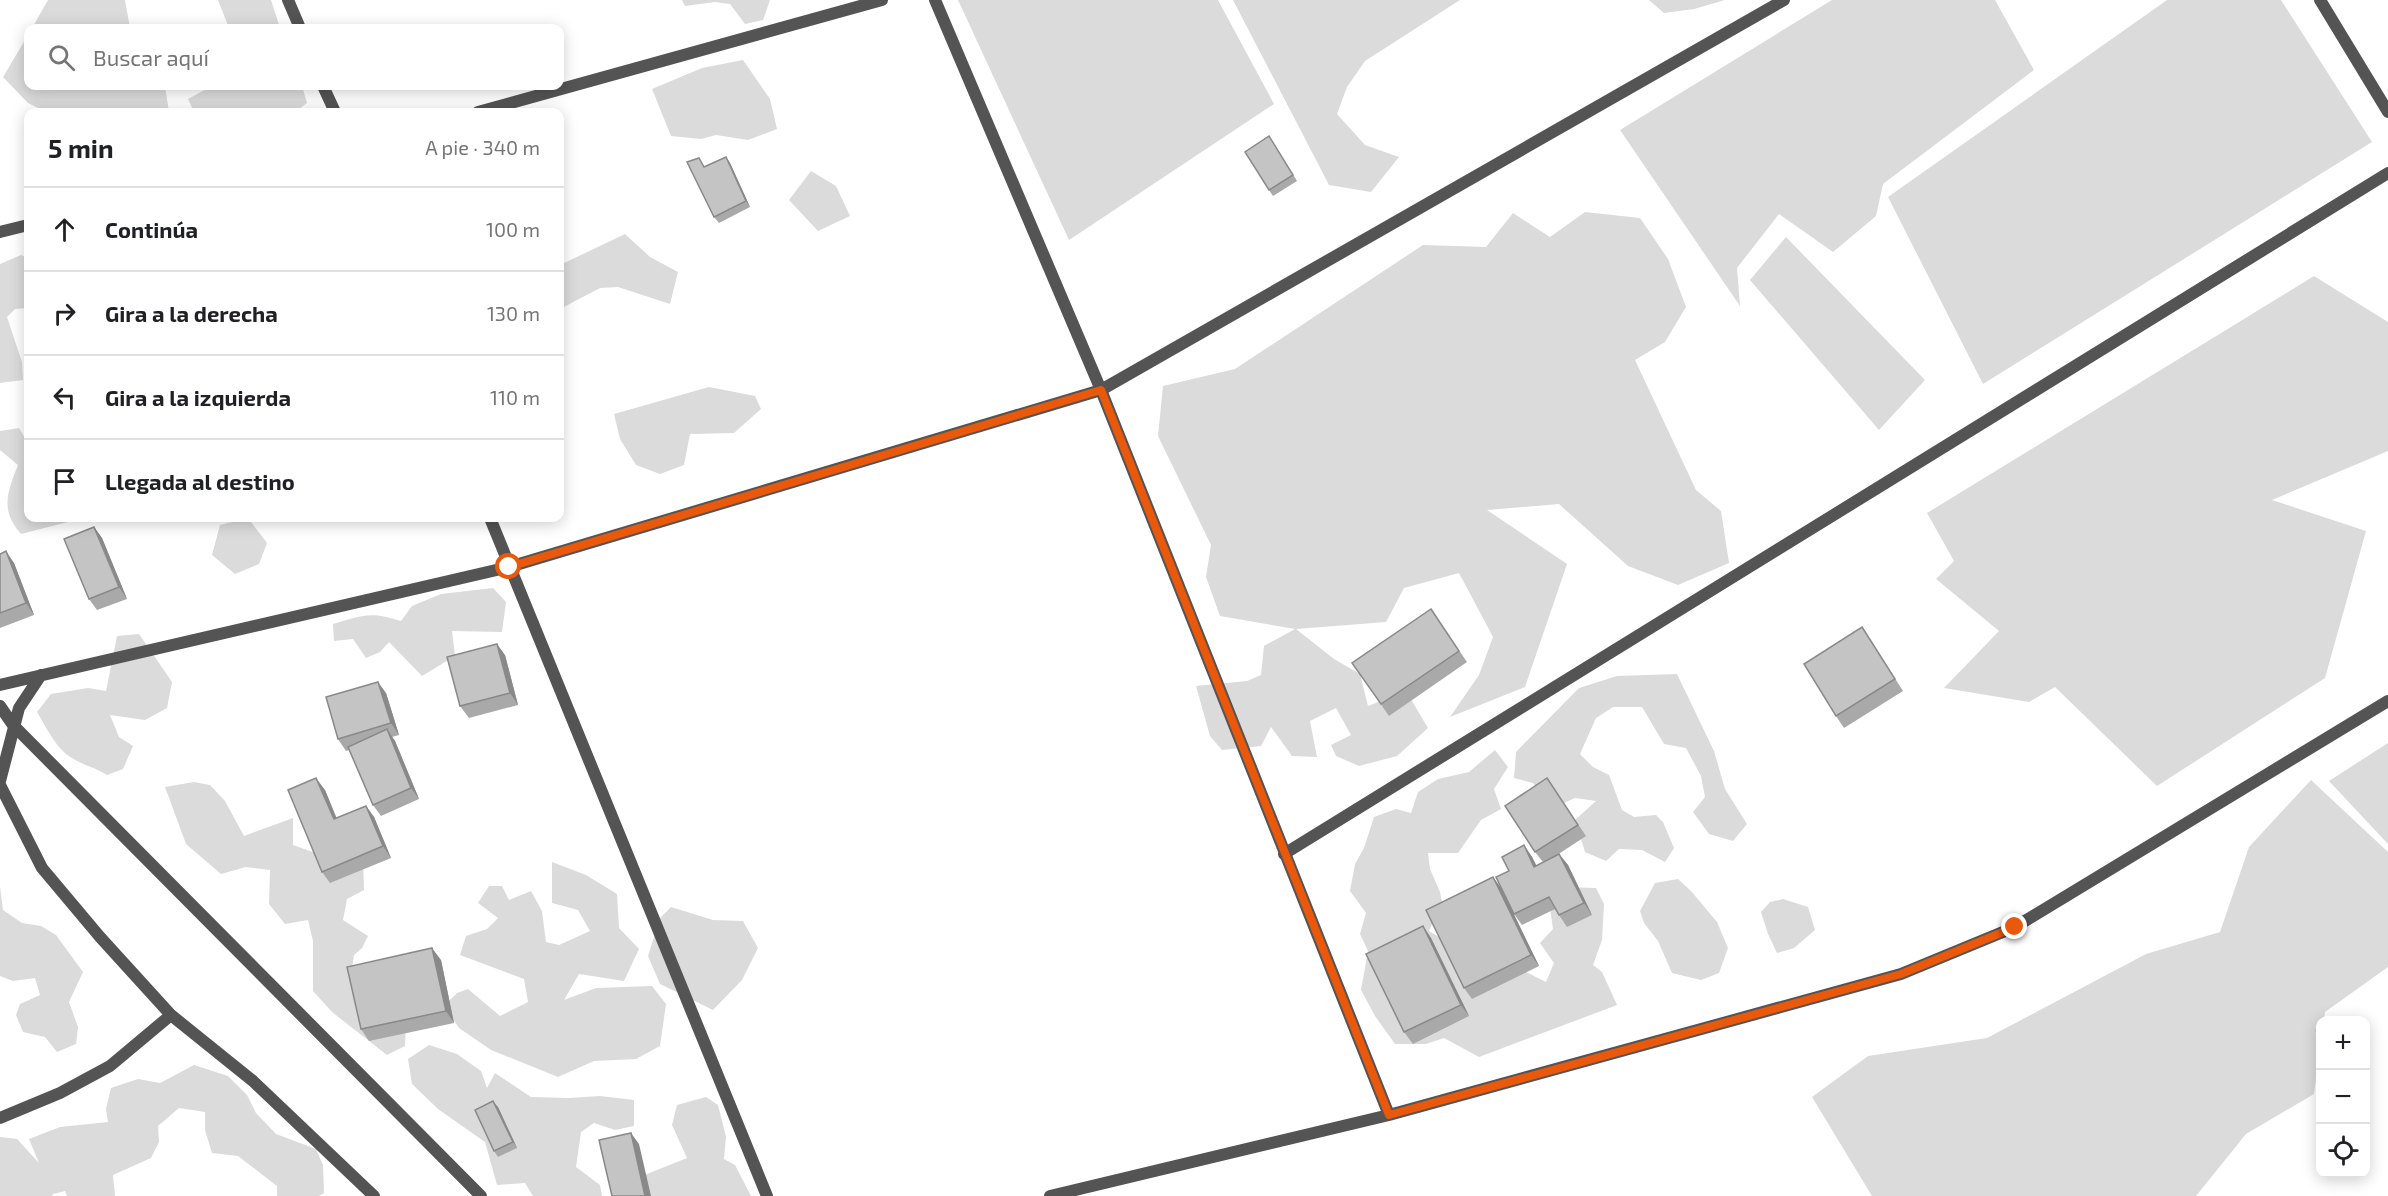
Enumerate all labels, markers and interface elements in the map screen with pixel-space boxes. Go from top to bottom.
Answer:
search box [24,24,564,90]
icon: search [45,41,78,74]
text: Buscar aquí [93,44,209,70]
text: 5 min [48,132,114,163]
text: A pie · 340 m [425,135,540,159]
icon: ahead [48,213,81,246]
text: Continúa [105,216,198,242]
text: 100 m [486,217,540,241]
icon: right [48,297,81,330]
text: Gira a la derecha [105,300,278,326]
text: 130 m [487,301,540,325]
icon: left [48,381,81,414]
text: Gira a la izquierda [105,384,291,410]
text: 110 m [490,385,540,409]
icon: arrive [48,465,81,498]
text: Llegada al destino [105,468,295,494]
route start [495,553,521,579]
route end [2001,913,2027,939]
map controls [2316,1016,2370,1178]
button: + [2316,1016,2370,1070]
button: − [2316,1070,2370,1124]
button: locate [2316,1124,2370,1178]

